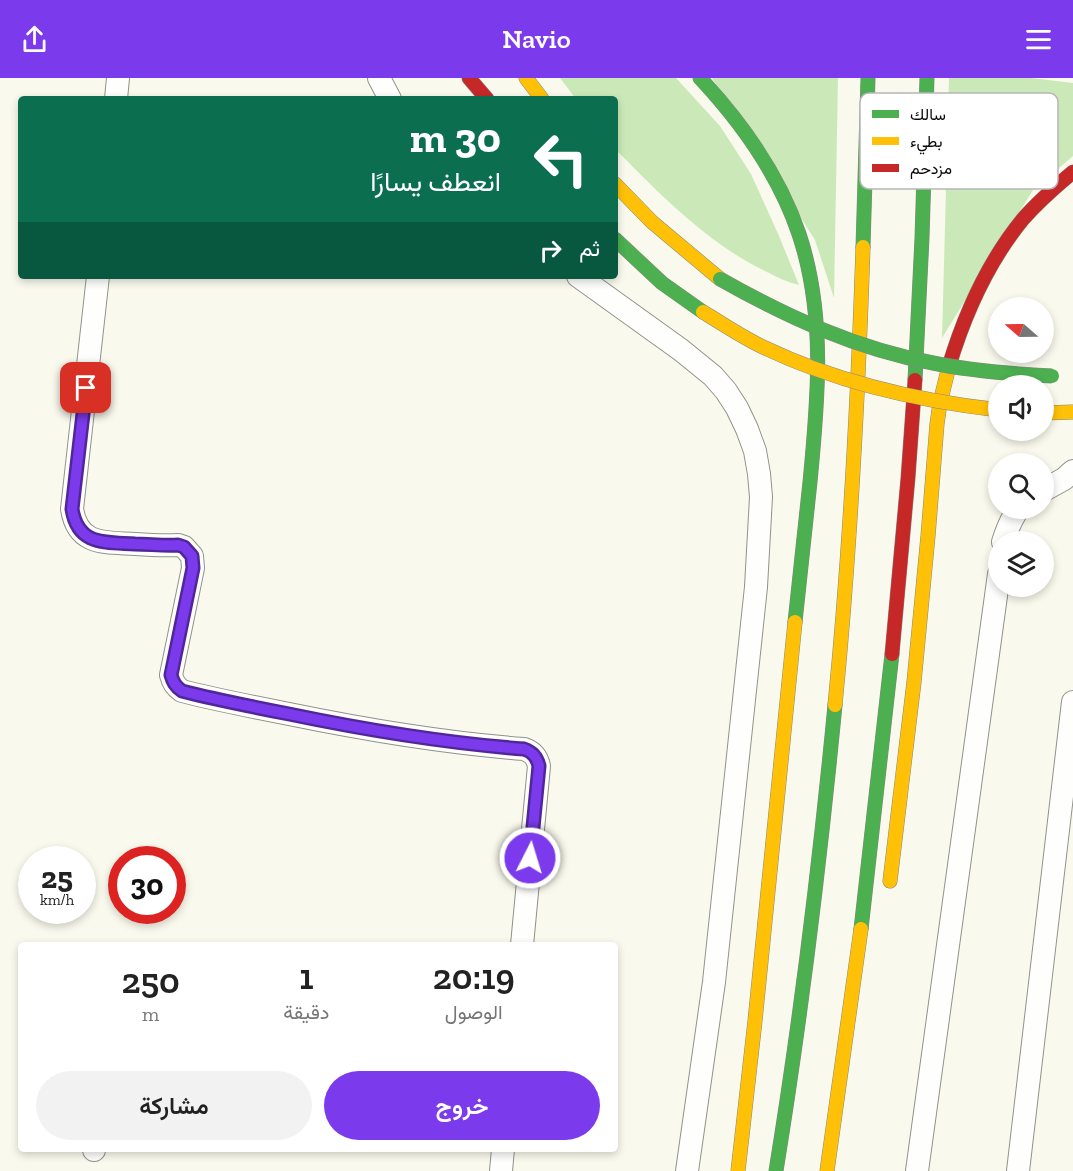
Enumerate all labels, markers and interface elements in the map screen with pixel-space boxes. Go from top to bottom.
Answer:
icon: share [18,23,51,56]
text: Navio [502,23,571,55]
icon: menu [1022,23,1055,56]
legend [860,93,1058,189]
text: سالك [910,105,946,124]
text: 30 m [410,112,501,163]
icon: left [522,120,600,198]
text: بطيء [910,132,942,155]
text: مزدحم [910,159,952,179]
text: انعطف يسارًا [370,166,501,198]
icon: right [534,234,567,267]
text: ثم [579,235,600,262]
north arrow [988,297,1054,363]
map controls [988,297,1054,597]
pin [60,362,111,413]
icon: arrive [69,371,102,404]
button: sound [988,375,1054,441]
button: search [988,453,1054,519]
button: layers [988,531,1054,597]
position arrow [498,826,562,890]
speed limit sign: 30 [108,846,186,924]
text: 25 [41,860,73,896]
text: km/h [40,891,74,909]
text: 1 [299,955,313,998]
text: 20:19 [433,955,515,998]
text: 250 [121,959,180,1002]
text: دقيقة [283,1000,329,1024]
text: الوصول [445,1000,503,1024]
text: m [142,1002,159,1026]
button: مشاركة [36,1071,312,1140]
button: خروج [324,1071,600,1140]

